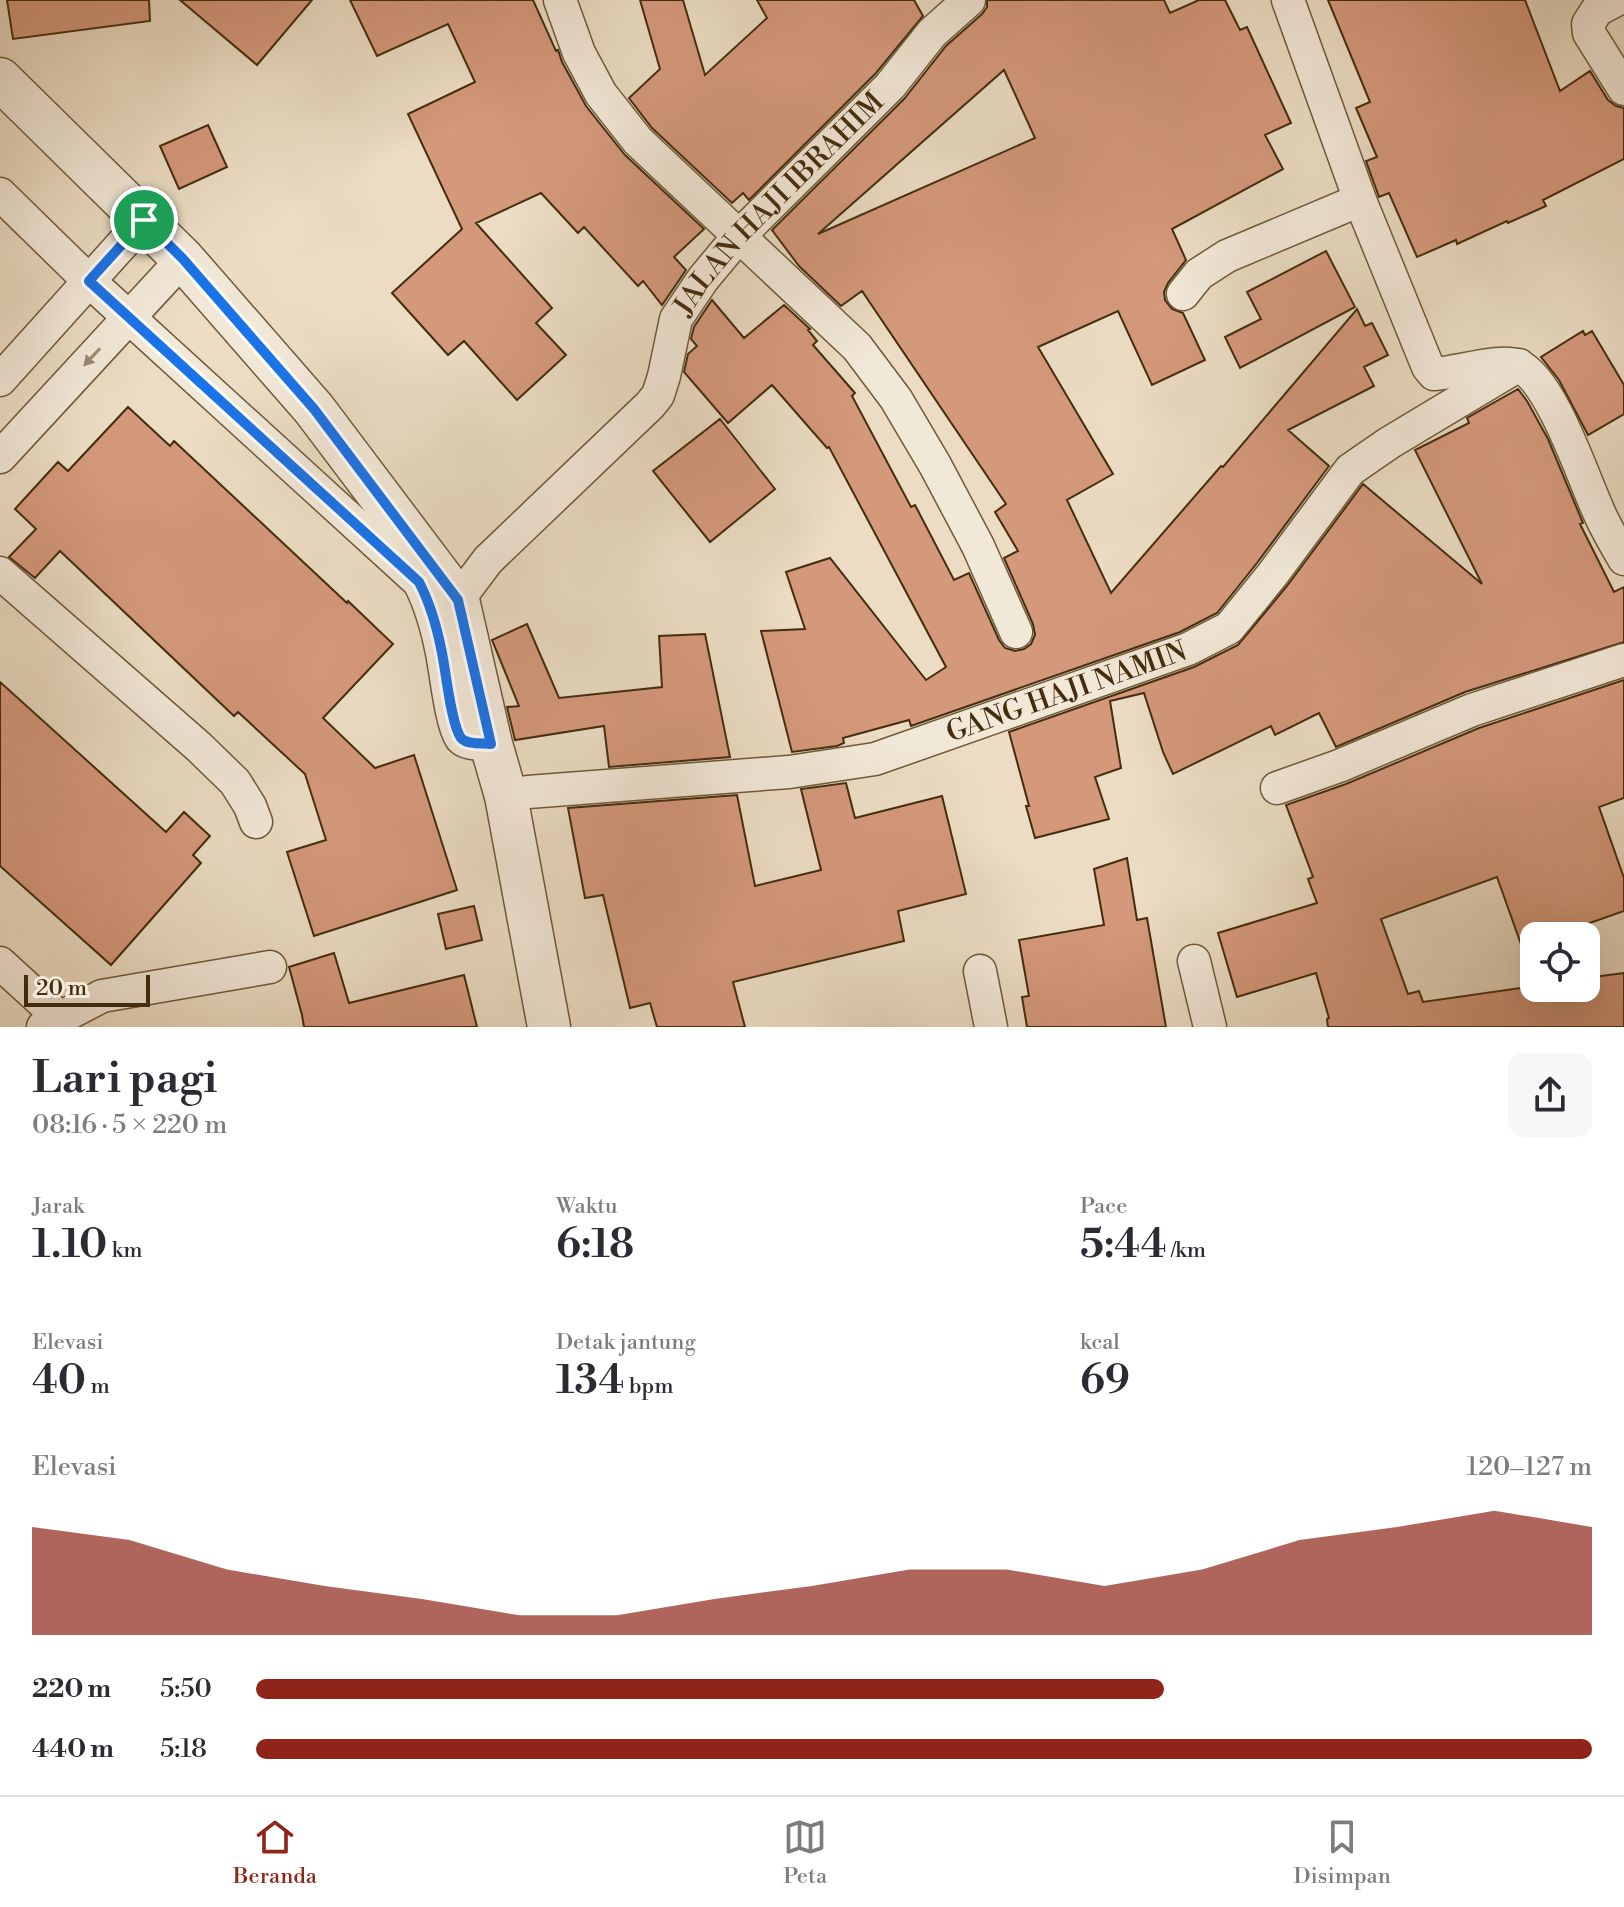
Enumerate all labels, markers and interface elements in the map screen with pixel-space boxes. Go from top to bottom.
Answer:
street label: JALAN HAJI IBRAHIM [665,84,891,323]
pin [110,186,178,254]
icon: arrive [122,198,166,242]
one-way arrow [84,348,102,367]
street label: GANG HAJI NAMIN [941,633,1192,750]
map controls [1520,922,1600,1002]
button: locate [1520,922,1600,1002]
scale bar [24,971,150,1007]
text: 20 m [36,975,87,1002]
text: Lari pagi [32,1051,218,1106]
button: share [1508,1053,1592,1137]
text: 08:16 · 5 × 220 m [32,1109,227,1141]
text: Jarak [32,1193,85,1220]
text: Waktu [556,1193,618,1220]
text: Pace [1080,1193,1127,1220]
text: 1.10 [32,1220,107,1270]
text: 6:18 [556,1220,634,1270]
text: 5:44 [1080,1220,1167,1270]
text: km [107,1237,143,1264]
text: /km [1167,1237,1206,1264]
text: Elevasi [32,1329,104,1356]
text: Detak jantung [556,1329,696,1356]
text: kcal [1080,1329,1120,1356]
text: 40 [32,1356,86,1406]
text: 134 [556,1356,624,1406]
text: 69 [1080,1356,1130,1406]
text: m [86,1373,110,1400]
text: bpm [624,1373,673,1400]
text: Elevasi [32,1451,117,1483]
text: 120–127 m [1467,1451,1592,1483]
text: 220 m [32,1673,111,1705]
text: 5:50 [160,1673,212,1705]
text: 440 m [32,1733,114,1765]
text: 5:18 [160,1733,207,1765]
tab: Beranda [233,1815,317,1890]
tab: Peta [783,1815,827,1890]
tab: Disimpan [1293,1815,1391,1890]

